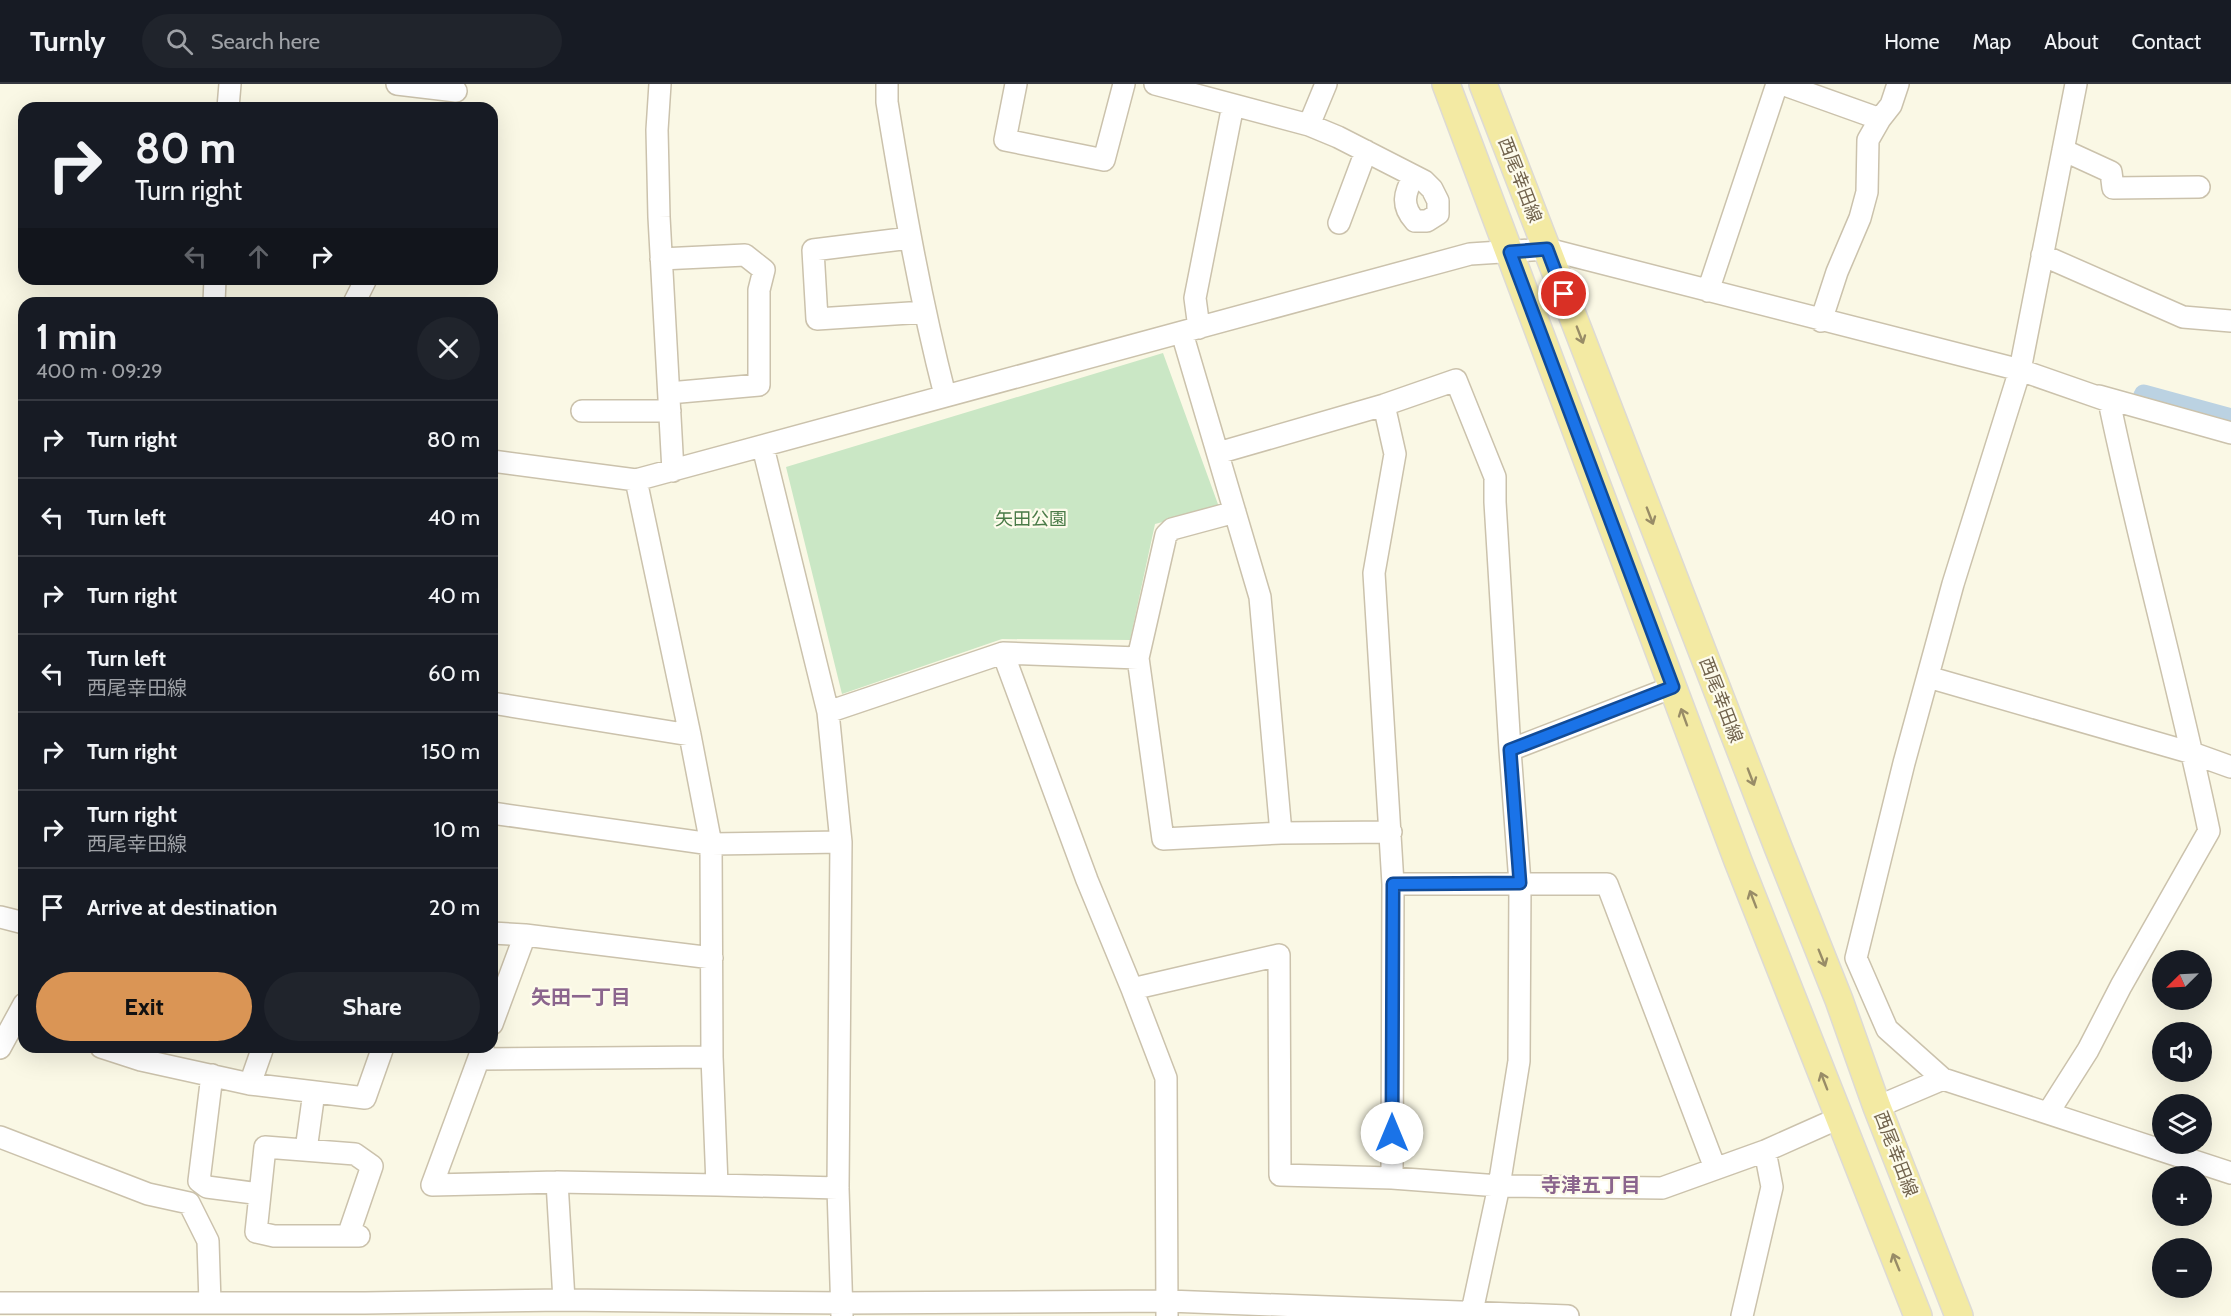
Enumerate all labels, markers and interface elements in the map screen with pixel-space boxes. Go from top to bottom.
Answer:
search box [142,14,562,68]
text: Turnly [30,24,106,58]
icon: search [163,25,196,58]
text: Search here [211,28,320,55]
text: Home [1884,29,1940,54]
text: Map [1973,29,2011,54]
text: About [2044,29,2098,54]
text: Contact [2131,29,2201,54]
text: 80 m [135,122,236,174]
icon: right [36,126,114,204]
street label: 西尾幸田線 [1494,134,1546,226]
text: Turn right [135,174,242,207]
icon: left [179,240,212,273]
icon: ahead [242,240,275,273]
icon: right [305,240,338,273]
pin [1538,268,1589,319]
icon: arrive [1547,277,1580,310]
text: 1 min [36,314,117,358]
button: close [417,317,480,380]
one-way arrow [1575,325,1586,343]
text: 400 m · 09:29 [36,359,163,383]
icon: right [36,423,69,456]
text: Turn right [87,426,177,453]
text: 80 m [427,426,480,453]
icon: left [36,501,69,534]
text: Turn left [87,504,166,531]
text: 40 m [428,504,480,531]
one-way arrow [1645,507,1656,525]
park label: 矢田公園 [995,508,1067,530]
icon: right [36,579,69,612]
text: Turn right [87,582,177,609]
text: 40 m [428,582,480,609]
text: Turn left [87,645,166,672]
street label: 西尾幸田線 [1695,654,1747,746]
icon: left [36,657,69,690]
text: 60 m [428,660,480,687]
text: 西尾幸田線 [87,676,187,700]
one-way arrow [1678,708,1689,726]
icon: right [36,735,69,768]
text: Turn right [87,738,177,765]
text: 150 m [421,738,480,765]
one-way arrow [1746,767,1757,786]
text: Turn right [87,801,177,828]
icon: right [36,813,69,846]
text: 10 m [433,816,480,843]
text: 西尾幸田線 [87,832,187,856]
one-way arrow [1747,890,1758,909]
icon: arrive [36,891,69,924]
text: Arrive at destination [87,894,277,921]
text: 20 m [429,894,480,921]
one-way arrow [1817,948,1828,967]
north arrow [2152,950,2212,1010]
map controls [2152,950,2212,1298]
button: Exit [36,972,252,1041]
button: Share [264,972,480,1041]
district label: 矢田一丁目 [531,985,631,1009]
button: sound [2152,1022,2212,1082]
one-way arrow [1818,1072,1829,1090]
button: layers [2152,1094,2212,1154]
position arrow [1360,1101,1424,1165]
street label: 西尾幸田線 [1870,1108,1922,1200]
button: + [2152,1166,2212,1226]
district label: 寺津五丁目 [1541,1173,1641,1197]
button: − [2152,1238,2212,1298]
one-way arrow [1890,1253,1901,1272]

